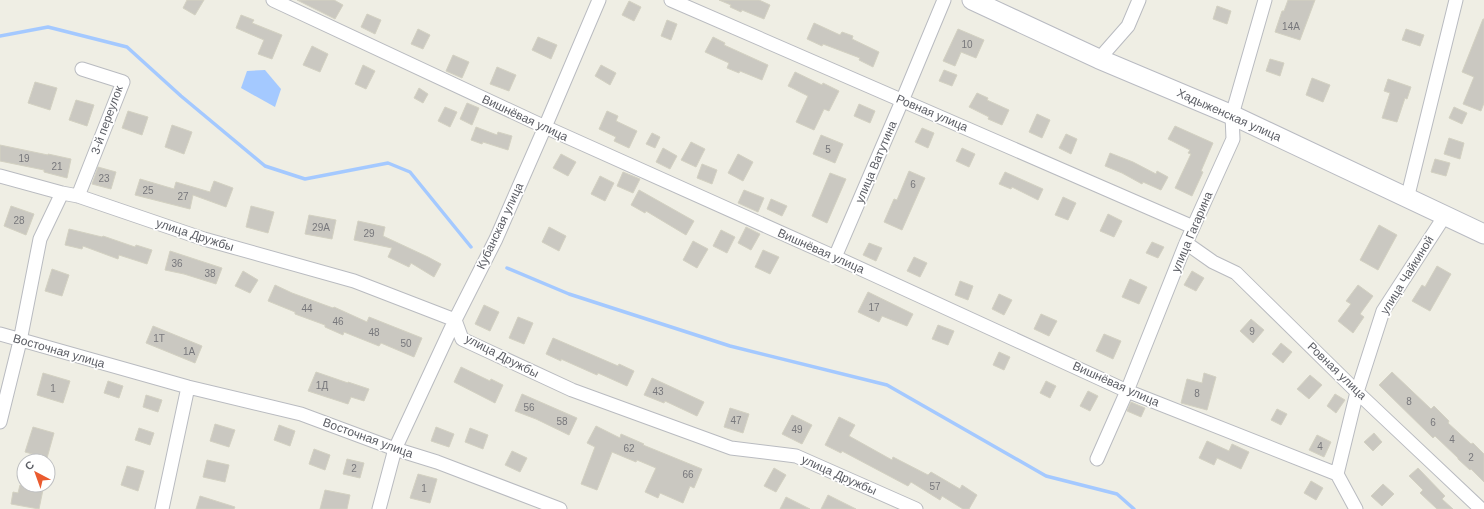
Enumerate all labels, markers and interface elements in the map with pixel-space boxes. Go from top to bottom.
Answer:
house number: 14А [1282,21,1300,32]
house number: 10 [961,39,973,50]
street label: 3-й переулок [88,83,126,156]
street label: Хадыженская улица [1175,86,1284,144]
street label: Вишнёвая улица [480,92,571,144]
street label: Ровная улица [894,92,970,135]
street label: улица Ватутина [852,119,900,205]
house number: 5 [825,144,831,155]
house number: 19 [18,153,30,164]
house number: 21 [51,161,63,172]
house number: 23 [98,173,110,184]
house number: 6 [910,179,916,190]
street label: Кубанская улица [474,180,526,272]
house number: 25 [142,185,154,196]
street label: улица Гагарина [1169,189,1215,274]
house number: 27 [177,191,189,202]
house number: 28 [13,215,25,226]
street label: улица Дружбы [154,216,236,254]
house number: 29А [312,222,330,233]
street label: Вишнёвая улица [776,226,867,277]
house number: 29 [363,228,375,239]
street label: улица Чайкиной [1377,233,1437,317]
house number: 36 [171,258,183,269]
house number: 38 [204,268,216,279]
house number: 17 [868,302,880,313]
house number: 44 [301,303,313,314]
house number: 46 [332,316,344,327]
house number: 9 [1249,326,1255,337]
house number: 48 [368,327,380,338]
street label: Восточная улица [11,331,107,371]
street label: улица Дружбы [463,331,541,381]
house number: 1Т [153,333,165,344]
house number: 50 [400,338,412,349]
street label: Ровная улица [1305,339,1370,403]
house number: 1А [183,346,195,357]
street label: Вишнёвая улица [1071,359,1162,410]
house number: 1Д [316,380,328,391]
house number: 1 [50,383,56,394]
house number: 43 [652,386,664,397]
house number: 8 [1194,388,1200,399]
house number: 8 [1406,396,1412,407]
house number: 56 [523,402,535,413]
street label: Восточная улица [321,415,415,461]
house number: 47 [730,415,742,426]
house number: 58 [556,416,568,427]
house number: 6 [1430,417,1436,428]
house number: 49 [791,424,803,435]
house number: 4 [1449,434,1455,445]
house number: 4 [1317,441,1323,452]
house number: 62 [623,443,635,454]
street label: улица Дружбы [799,452,879,498]
house number: 2 [1468,452,1474,463]
north arrow [16,453,56,493]
text: С [23,458,36,473]
house number: 2 [351,463,357,474]
house number: 66 [682,469,694,480]
house number: 57 [929,481,941,492]
house number: 1 [421,483,427,494]

